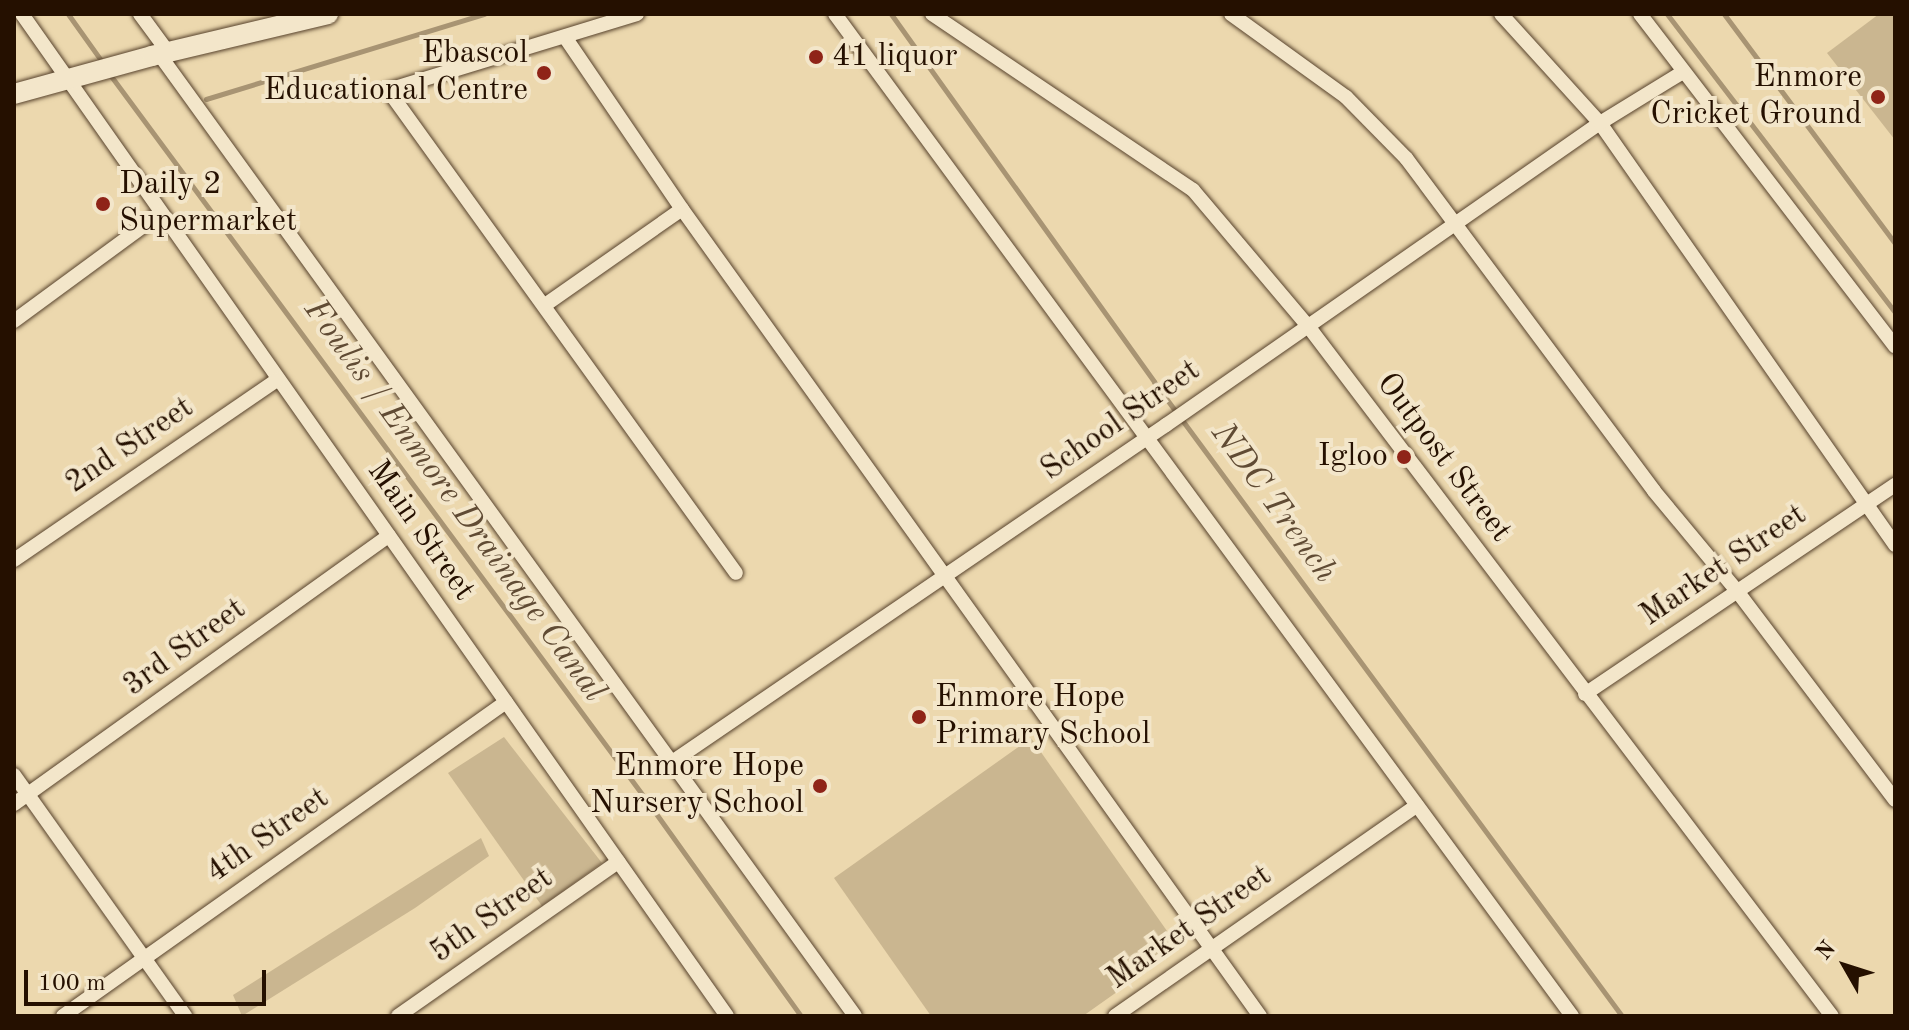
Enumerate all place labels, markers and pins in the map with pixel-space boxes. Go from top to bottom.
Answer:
place label: Ebascol Educational Centre [263,36,528,111]
place label: 41 liquor [832,38,958,76]
marker: 41 liquor [807,48,825,66]
place label: Enmore Cricket Ground [1650,60,1862,135]
marker: Ebascol Educational Centre [535,64,553,82]
marker: Enmore Cricket Ground [1869,88,1887,106]
place label: Daily 2 Supermarket [119,167,297,242]
marker: Daily 2 Supermarket [94,195,112,213]
place label: Igloo [1318,438,1388,476]
marker: Igloo [1395,448,1413,466]
place label: Enmore Hope Primary School [935,680,1150,755]
marker: Enmore Hope Primary School [910,708,928,726]
place label: Enmore Hope Nursery School [590,749,804,824]
marker: Enmore Hope Nursery School [811,777,829,795]

